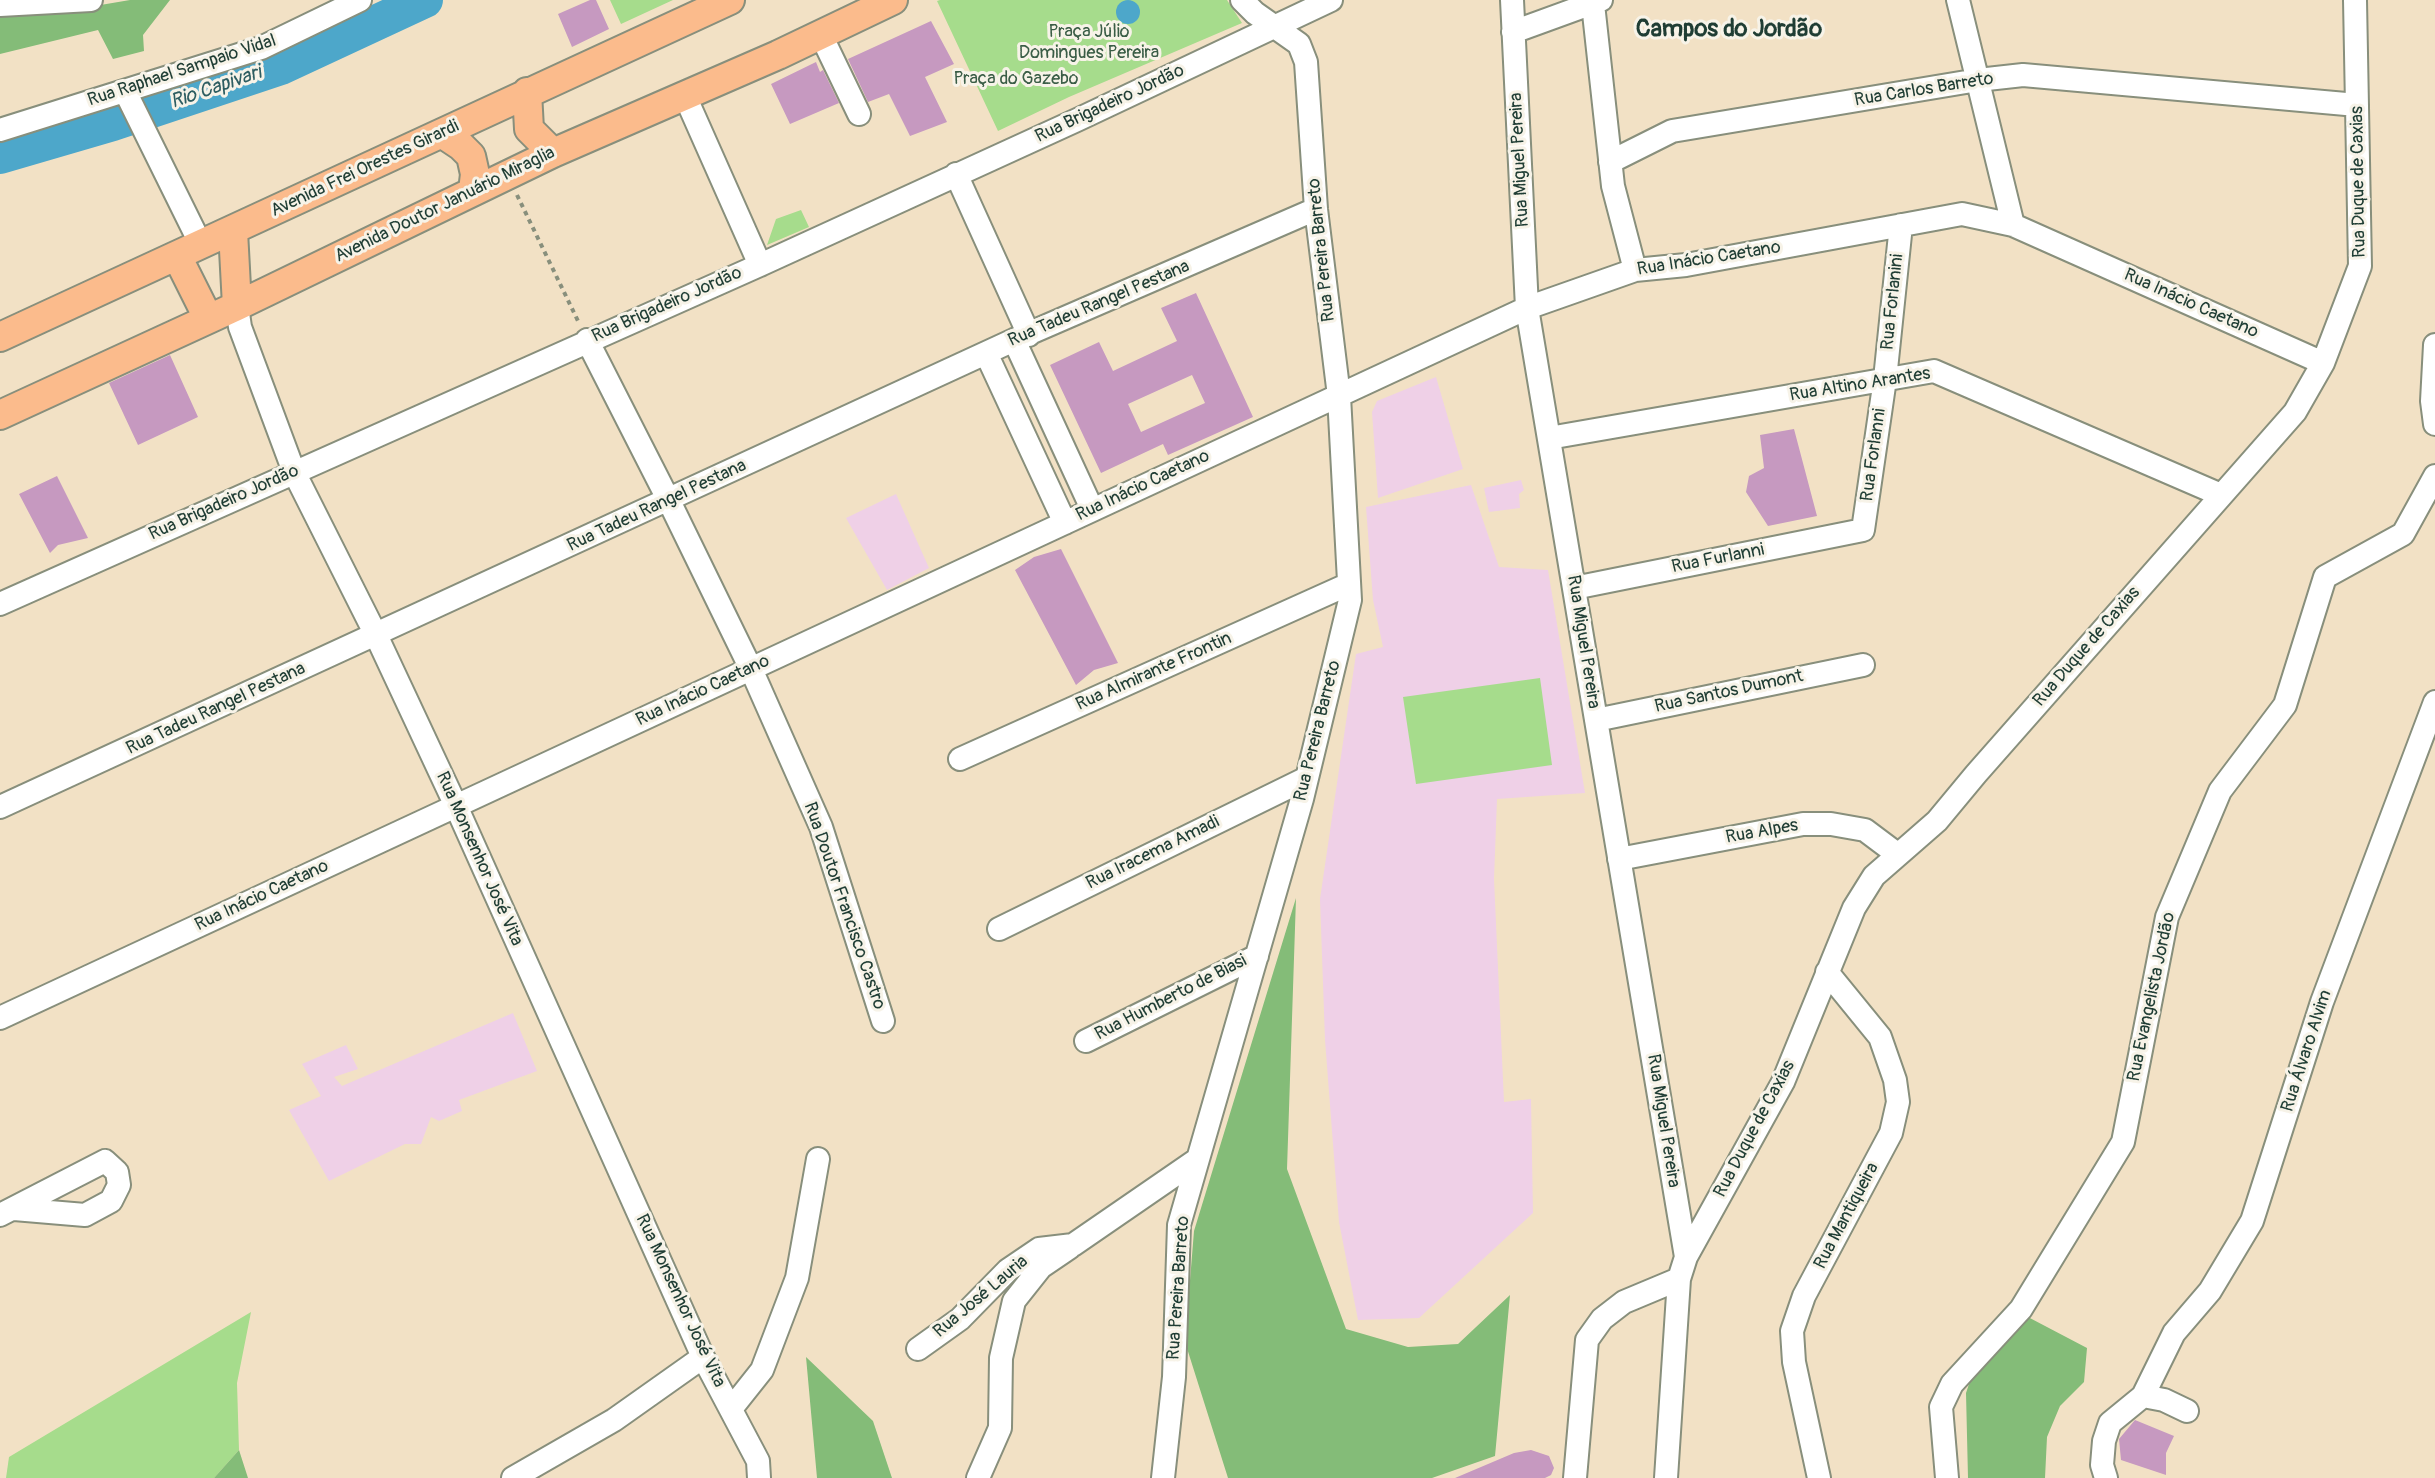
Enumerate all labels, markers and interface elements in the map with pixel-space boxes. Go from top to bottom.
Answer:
district label: Campos do Jordão [1636,16,1822,44]
park label: Praça Júlio Domingues Pereira [1019,21,1159,63]
street label: Rua Raphael Sampaio Vidal [85,30,279,112]
street label: Rua Brigadeiro Jordão [1032,60,1188,148]
water label: Rio Capivari [167,61,265,115]
park label: Praça do Gazebo [953,68,1079,90]
street label: Rua Carlos Barreto [1853,68,1995,112]
street label: Rua Miguel Pereira [1506,92,1534,228]
street label: Rua Duque de Caxias [2347,106,2371,258]
street label: Avenida Frei Orestes Girardi [267,116,463,222]
street label: Avenida Doutor Januário Miraglia [331,142,559,268]
street label: Rua Pereira Barreto [1304,177,1340,323]
street label: Rua Inácio Caetano [1636,237,1782,281]
street label: Rua Forlanini [1877,253,1909,351]
street label: Rua Tadeu Rangel Pestana [1005,256,1193,352]
street label: Rua Brigadeiro Jordão [589,262,745,348]
street label: Rua Inácio Caetano [2120,265,2262,343]
street label: Rua Altino Arantes [1788,363,1932,407]
street label: Rua Forlanni [1857,407,1891,503]
street label: Rua Inácio Caetano [1073,446,1213,526]
street label: Rua Tadeu Rangel Pestana [564,455,750,557]
street label: Rua Brigadeiro Jordão [146,460,302,546]
street label: Rua Furlanni [1670,539,1766,579]
street label: Rua Miguel Pereira [1562,574,1604,710]
street label: Rua Duque de Caxias [2029,583,2145,711]
street label: Rua Almirante Frontin [1073,628,1235,716]
street label: Rua Inácio Caetano [633,651,773,731]
street label: Rua Tadeu Rangel Pestana [123,658,309,760]
street label: Rua Pereira Barreto [1290,658,1346,804]
street label: Rua Santos Dumont [1653,666,1805,718]
street label: Rua Monsenhor José Vita [431,768,527,950]
street label: Rua Doutor Francisco Castro [798,799,890,1013]
street label: Rua Iracema Amadi [1083,811,1223,895]
street label: Rua Alpes [1724,815,1800,849]
street label: Rua Inácio Caetano [192,856,332,936]
street label: Rua Evangelista Jordão [2124,910,2180,1084]
street label: Rua Humberto de Biasi [1092,950,1250,1046]
street label: Rua Álvaro Alvim [2277,987,2337,1115]
street label: Rua Miguel Pereira [1642,1053,1684,1189]
street label: Rua Duque de Caxias [1710,1057,1800,1201]
street label: Rua Mantiqueira [1810,1159,1884,1273]
street label: Rua Monsenhor José Vita [630,1211,730,1391]
street label: Rua Pereira Barreto [1163,1215,1195,1361]
street label: Rua José Lauria [929,1251,1033,1343]

